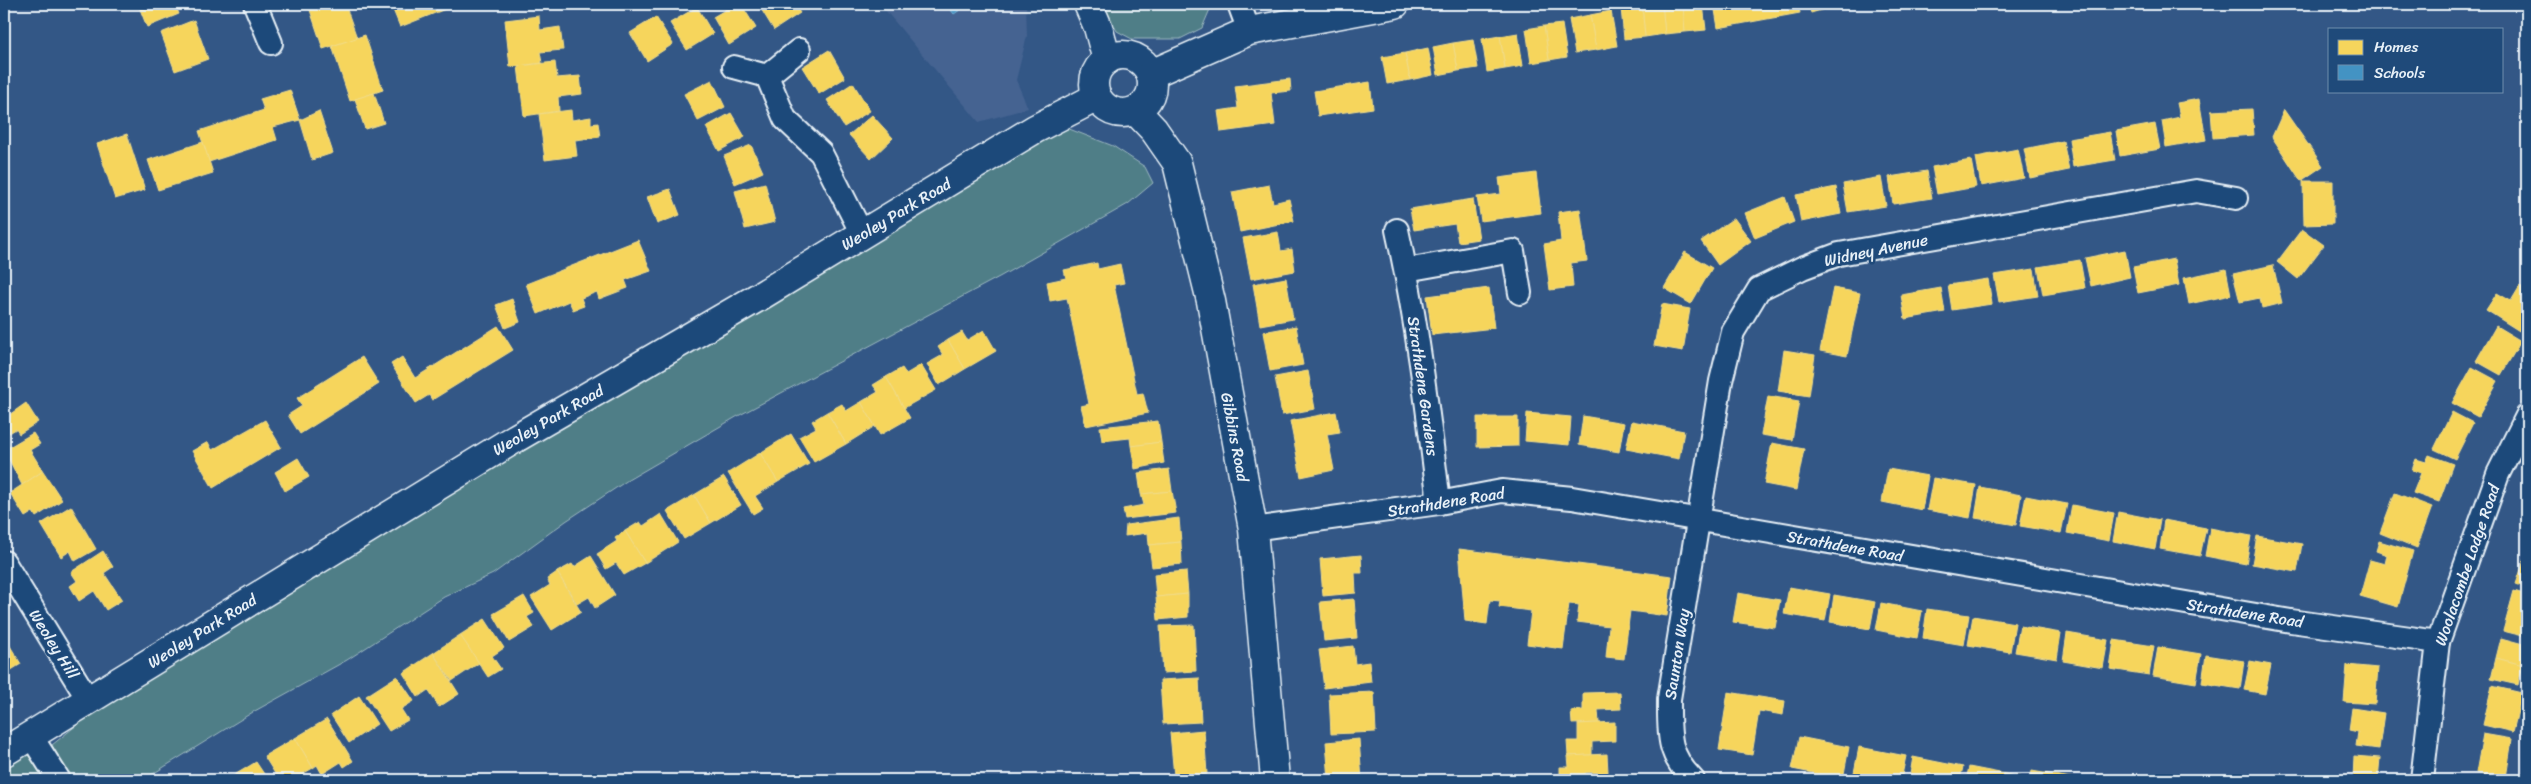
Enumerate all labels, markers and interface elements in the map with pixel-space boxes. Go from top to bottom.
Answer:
legend [2328,28,2504,92]
text: Homes [2374,34,2418,60]
text: Schools [2374,60,2425,86]
street label: Weoley Park Road [835,169,958,259]
street label: Widney Avenue [1821,225,1931,275]
street label: Strathdene Gardens [1399,314,1447,458]
street label: Weoley Park Road [487,375,611,464]
street label: Gibbins Road [1212,390,1258,486]
street label: Strathdene Road [1385,478,1508,526]
street label: Woolacombe Lodge Road [2426,479,2509,650]
street label: Strathdene Road [1784,521,1907,571]
street label: Weoley Park Road [141,585,264,676]
street label: Strathdene Road [2184,589,2307,637]
street label: Weoley Hill [21,603,87,685]
street label: Saunton Way [1656,606,1699,702]

